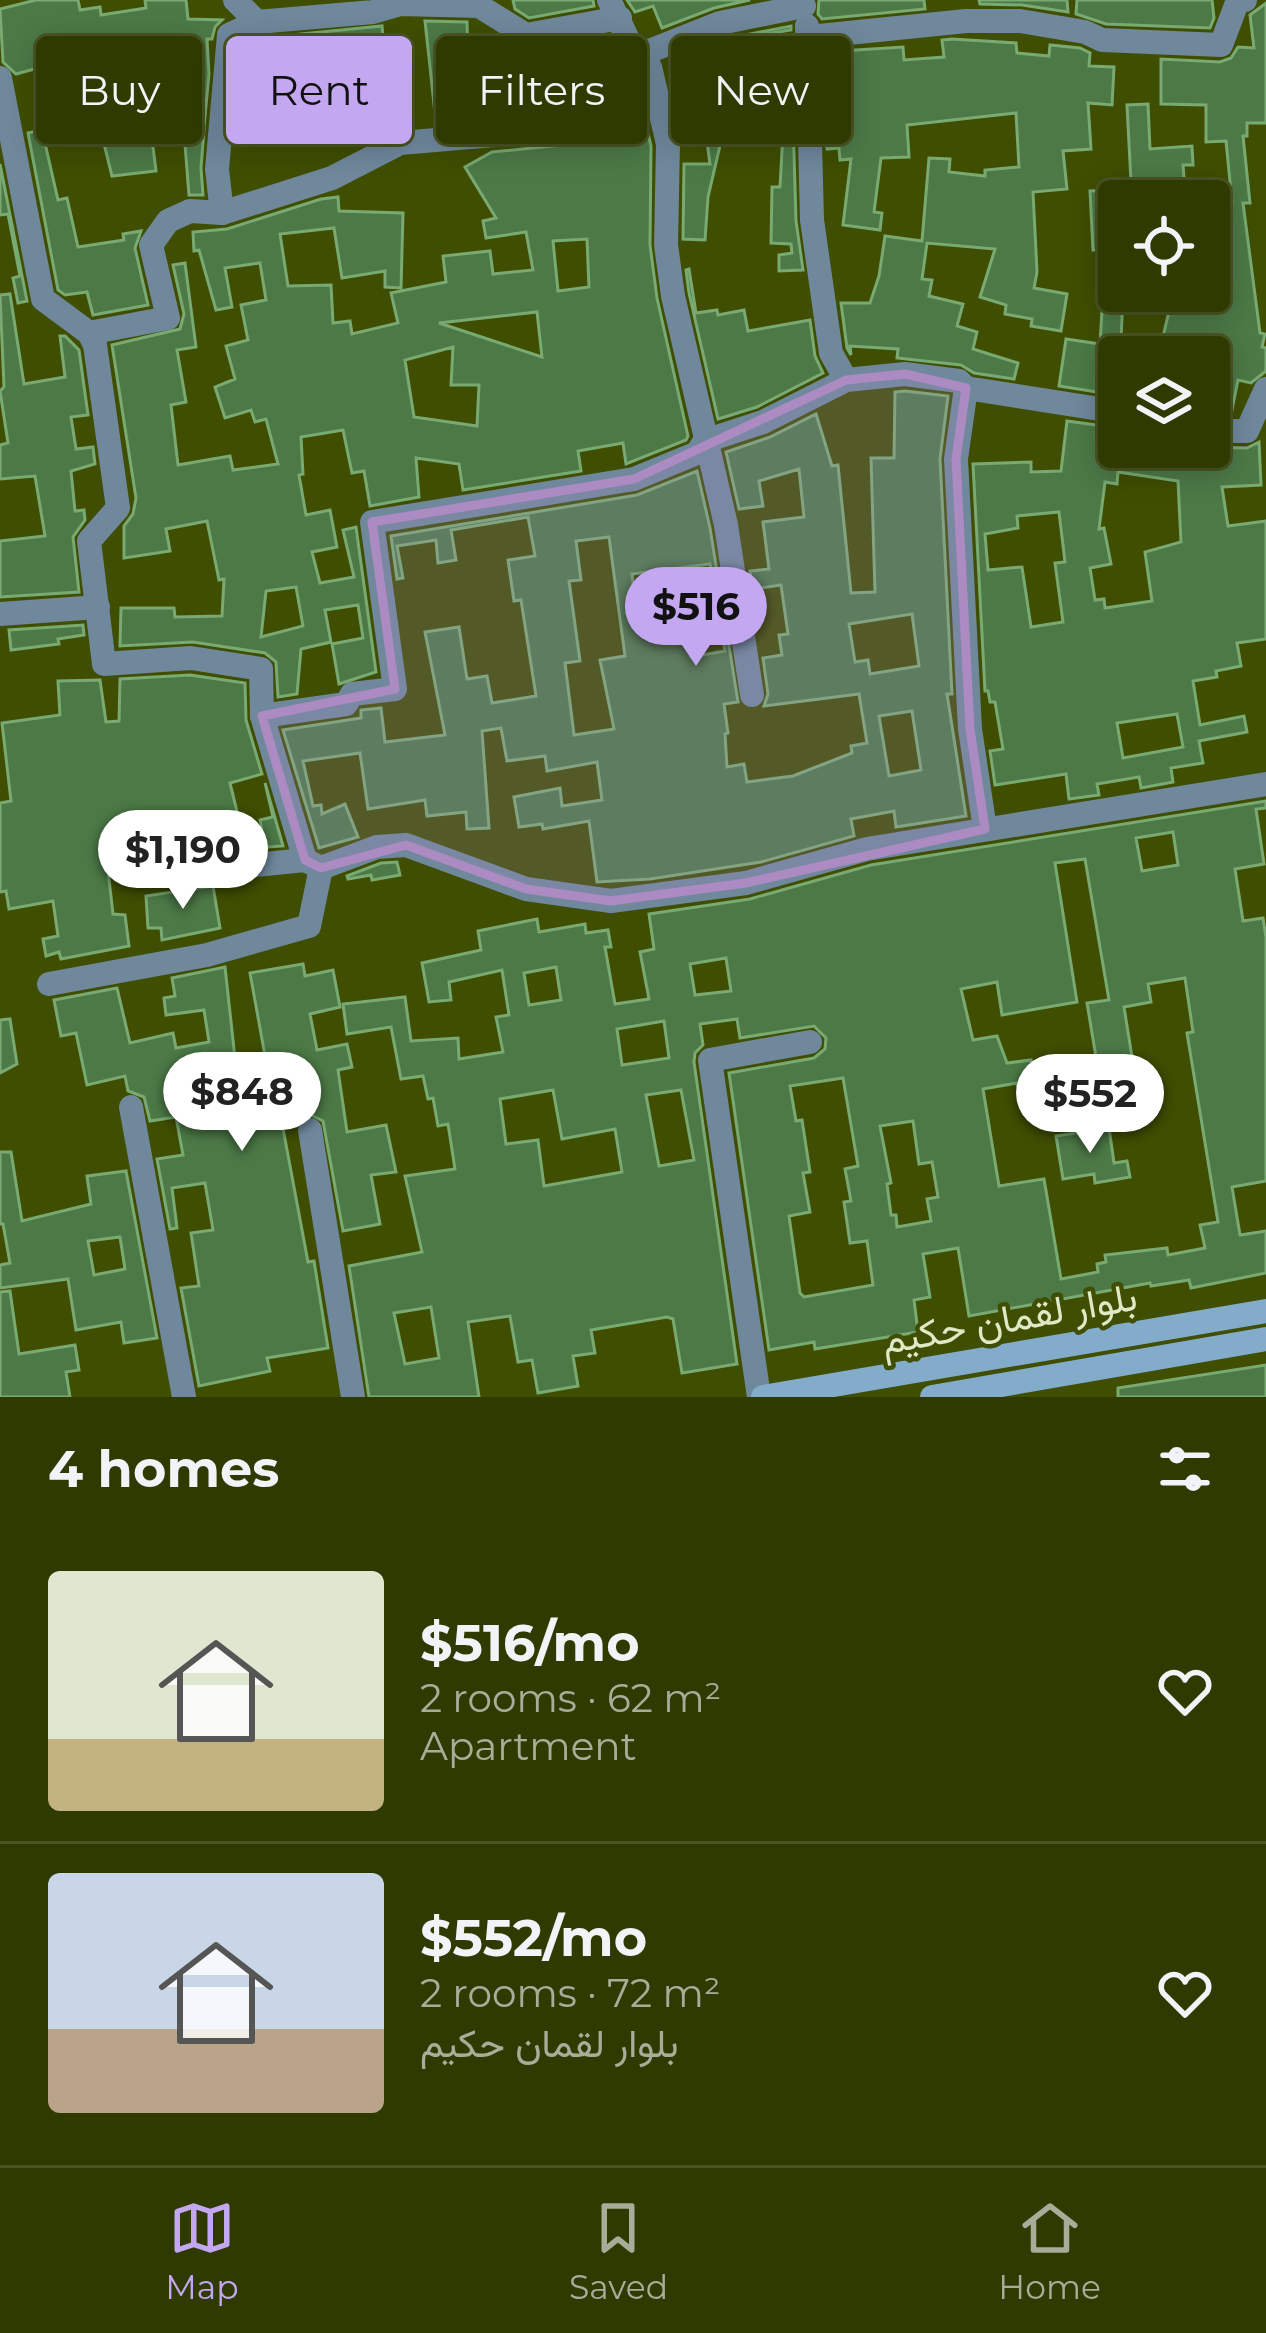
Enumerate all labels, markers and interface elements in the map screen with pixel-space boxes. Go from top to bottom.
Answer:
chip: Buy [36,36,202,144]
chip: Rent [226,36,412,144]
chip: Filters [436,36,647,144]
chip: New [671,36,851,144]
map controls [1098,180,1230,468]
button: locate [1098,180,1230,312]
button: layers [1098,336,1230,468]
pin: $516 [625,567,767,669]
text: $516 [652,582,740,630]
pin: $1,190 [85,810,281,912]
text: $1,190 [125,825,241,873]
pin: $848 [171,1052,313,1154]
pin: $552 [1019,1054,1161,1156]
text: $848 [190,1067,294,1115]
text: $552 [1043,1069,1137,1117]
street label: بلوار لقمان حکیم [877,1272,1141,1366]
icon: filters [1152,1436,1218,1502]
text: 4 homes [48,1438,279,1500]
text: $516/mo [420,1612,640,1674]
icon: home [144,1619,288,1763]
icon: heart [1152,1658,1218,1724]
text: 2 rooms · 62 m² [420,1674,721,1722]
text: Apartment [420,1722,636,1770]
text: $552/mo [420,1907,647,1969]
icon: home [144,1921,288,2065]
icon: heart [1152,1960,1218,2026]
text: 2 rooms · 72 m² [420,1969,721,2017]
text: بلوار لقمان حکیم [420,2019,679,2067]
tab: Map [165,2195,239,2307]
tab: Saved [569,2195,668,2307]
tab: Home [998,2195,1101,2307]

